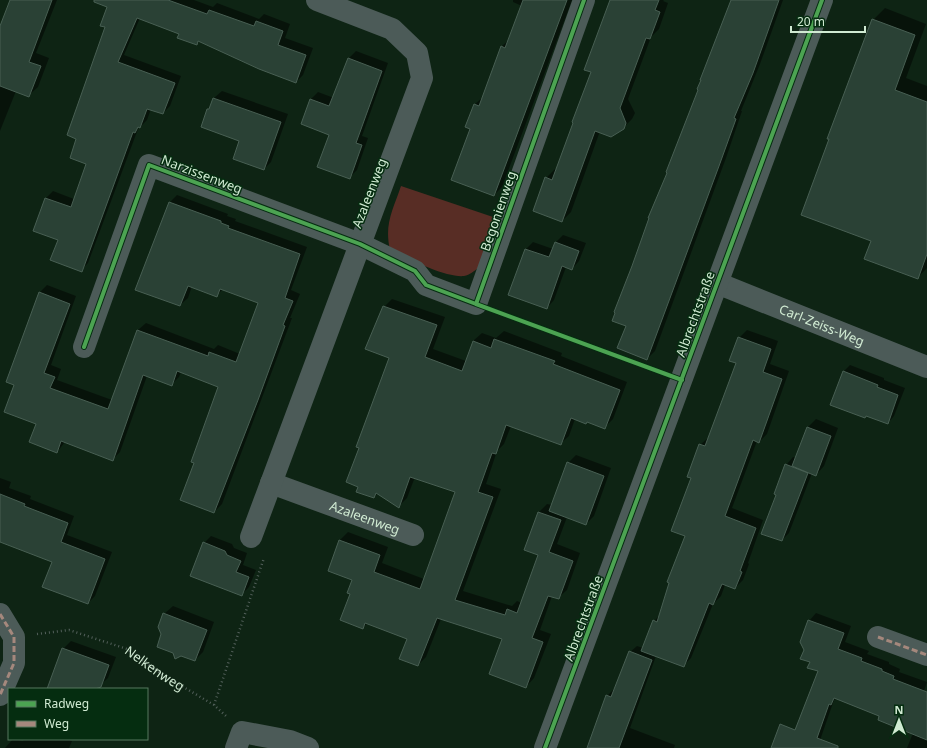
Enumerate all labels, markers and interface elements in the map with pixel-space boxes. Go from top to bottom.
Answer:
scale bar [791,8,865,34]
text: 20 m [797,13,825,30]
street label: Narzissenweg [159,150,245,198]
street label: Azaleenweg [347,156,391,230]
street label: Begonienweg [476,168,520,254]
street label: Albrechtstraße [671,269,719,359]
street label: Carl-Zeiss-Weg [777,300,867,350]
street label: Azaleenweg [327,496,402,538]
street label: Albrechtstraße [559,573,607,663]
street label: Nelkenweg [121,641,188,695]
legend [8,688,148,740]
text: Radweg [44,695,89,712]
north arrow [879,700,919,740]
text: N [895,702,903,717]
text: Weg [44,715,69,732]

